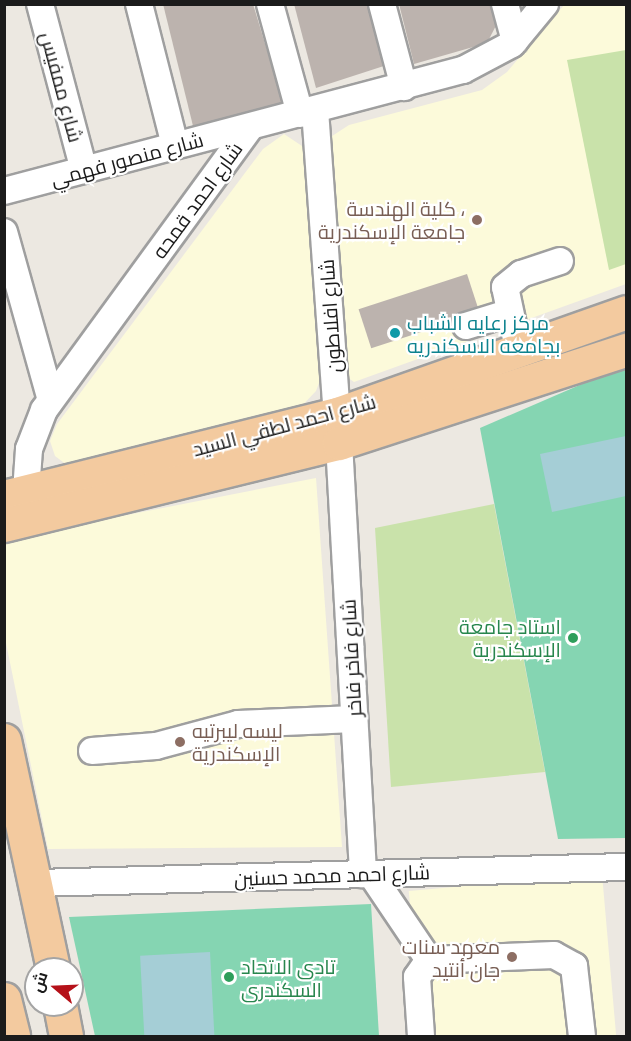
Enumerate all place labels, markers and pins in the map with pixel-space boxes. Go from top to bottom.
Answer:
place label: كلية الهندسة ، جامعة الإسكندرية [318,196,465,243]
marker: كلية الهندسة ، جامعة الإسكندرية [470,213,484,227]
place label: مركز رعايه الشباب بجامعه الاسكندريه [407,310,560,357]
marker: مركز رعايه الشباب بجامعه الاسكندريه [388,326,402,340]
place label: استاد جامعة الإسكندرية [459,614,561,661]
marker: استاد جامعة الإسكندرية [566,631,580,645]
place label: ليسه ليبرتيه الإسكندرية [192,718,283,765]
marker: ليسه ليبرتيه الإسكندرية [173,735,187,749]
place label: معهد سنات جان أنتيد [402,934,500,981]
marker: معهد سنات جان أنتيد [505,950,519,964]
place label: تادى الاتحاد السكندرى [241,954,336,1001]
marker: تادى الاتحاد السكندرى [222,970,236,984]

